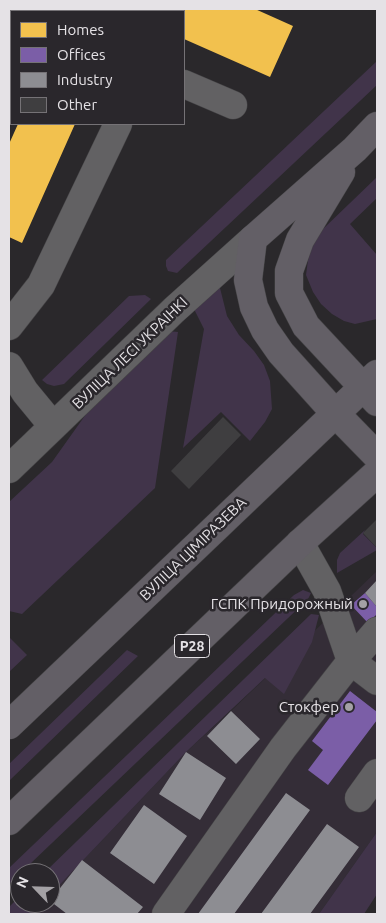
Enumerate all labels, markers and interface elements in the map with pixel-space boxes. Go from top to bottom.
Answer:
legend [10,10,185,125]
text: Homes [57,21,104,38]
text: Offices [57,46,105,63]
text: Industry [57,71,112,88]
text: Other [57,96,97,113]
street label: ВУЛІЦА ЛЕСІ УКРАІНКІ [69,293,191,413]
street label: ВУЛІЦА ЦІМІРАЗЕВА [136,494,250,604]
place label: ГСПК Придорожный [211,595,353,613]
marker: ГСПК Придорожный [357,598,369,610]
road number: Р28 [174,634,210,658]
place label: Стокфер [279,698,339,716]
marker: Стокфер [343,701,355,713]
north arrow [10,863,60,913]
text: N [13,874,32,890]

